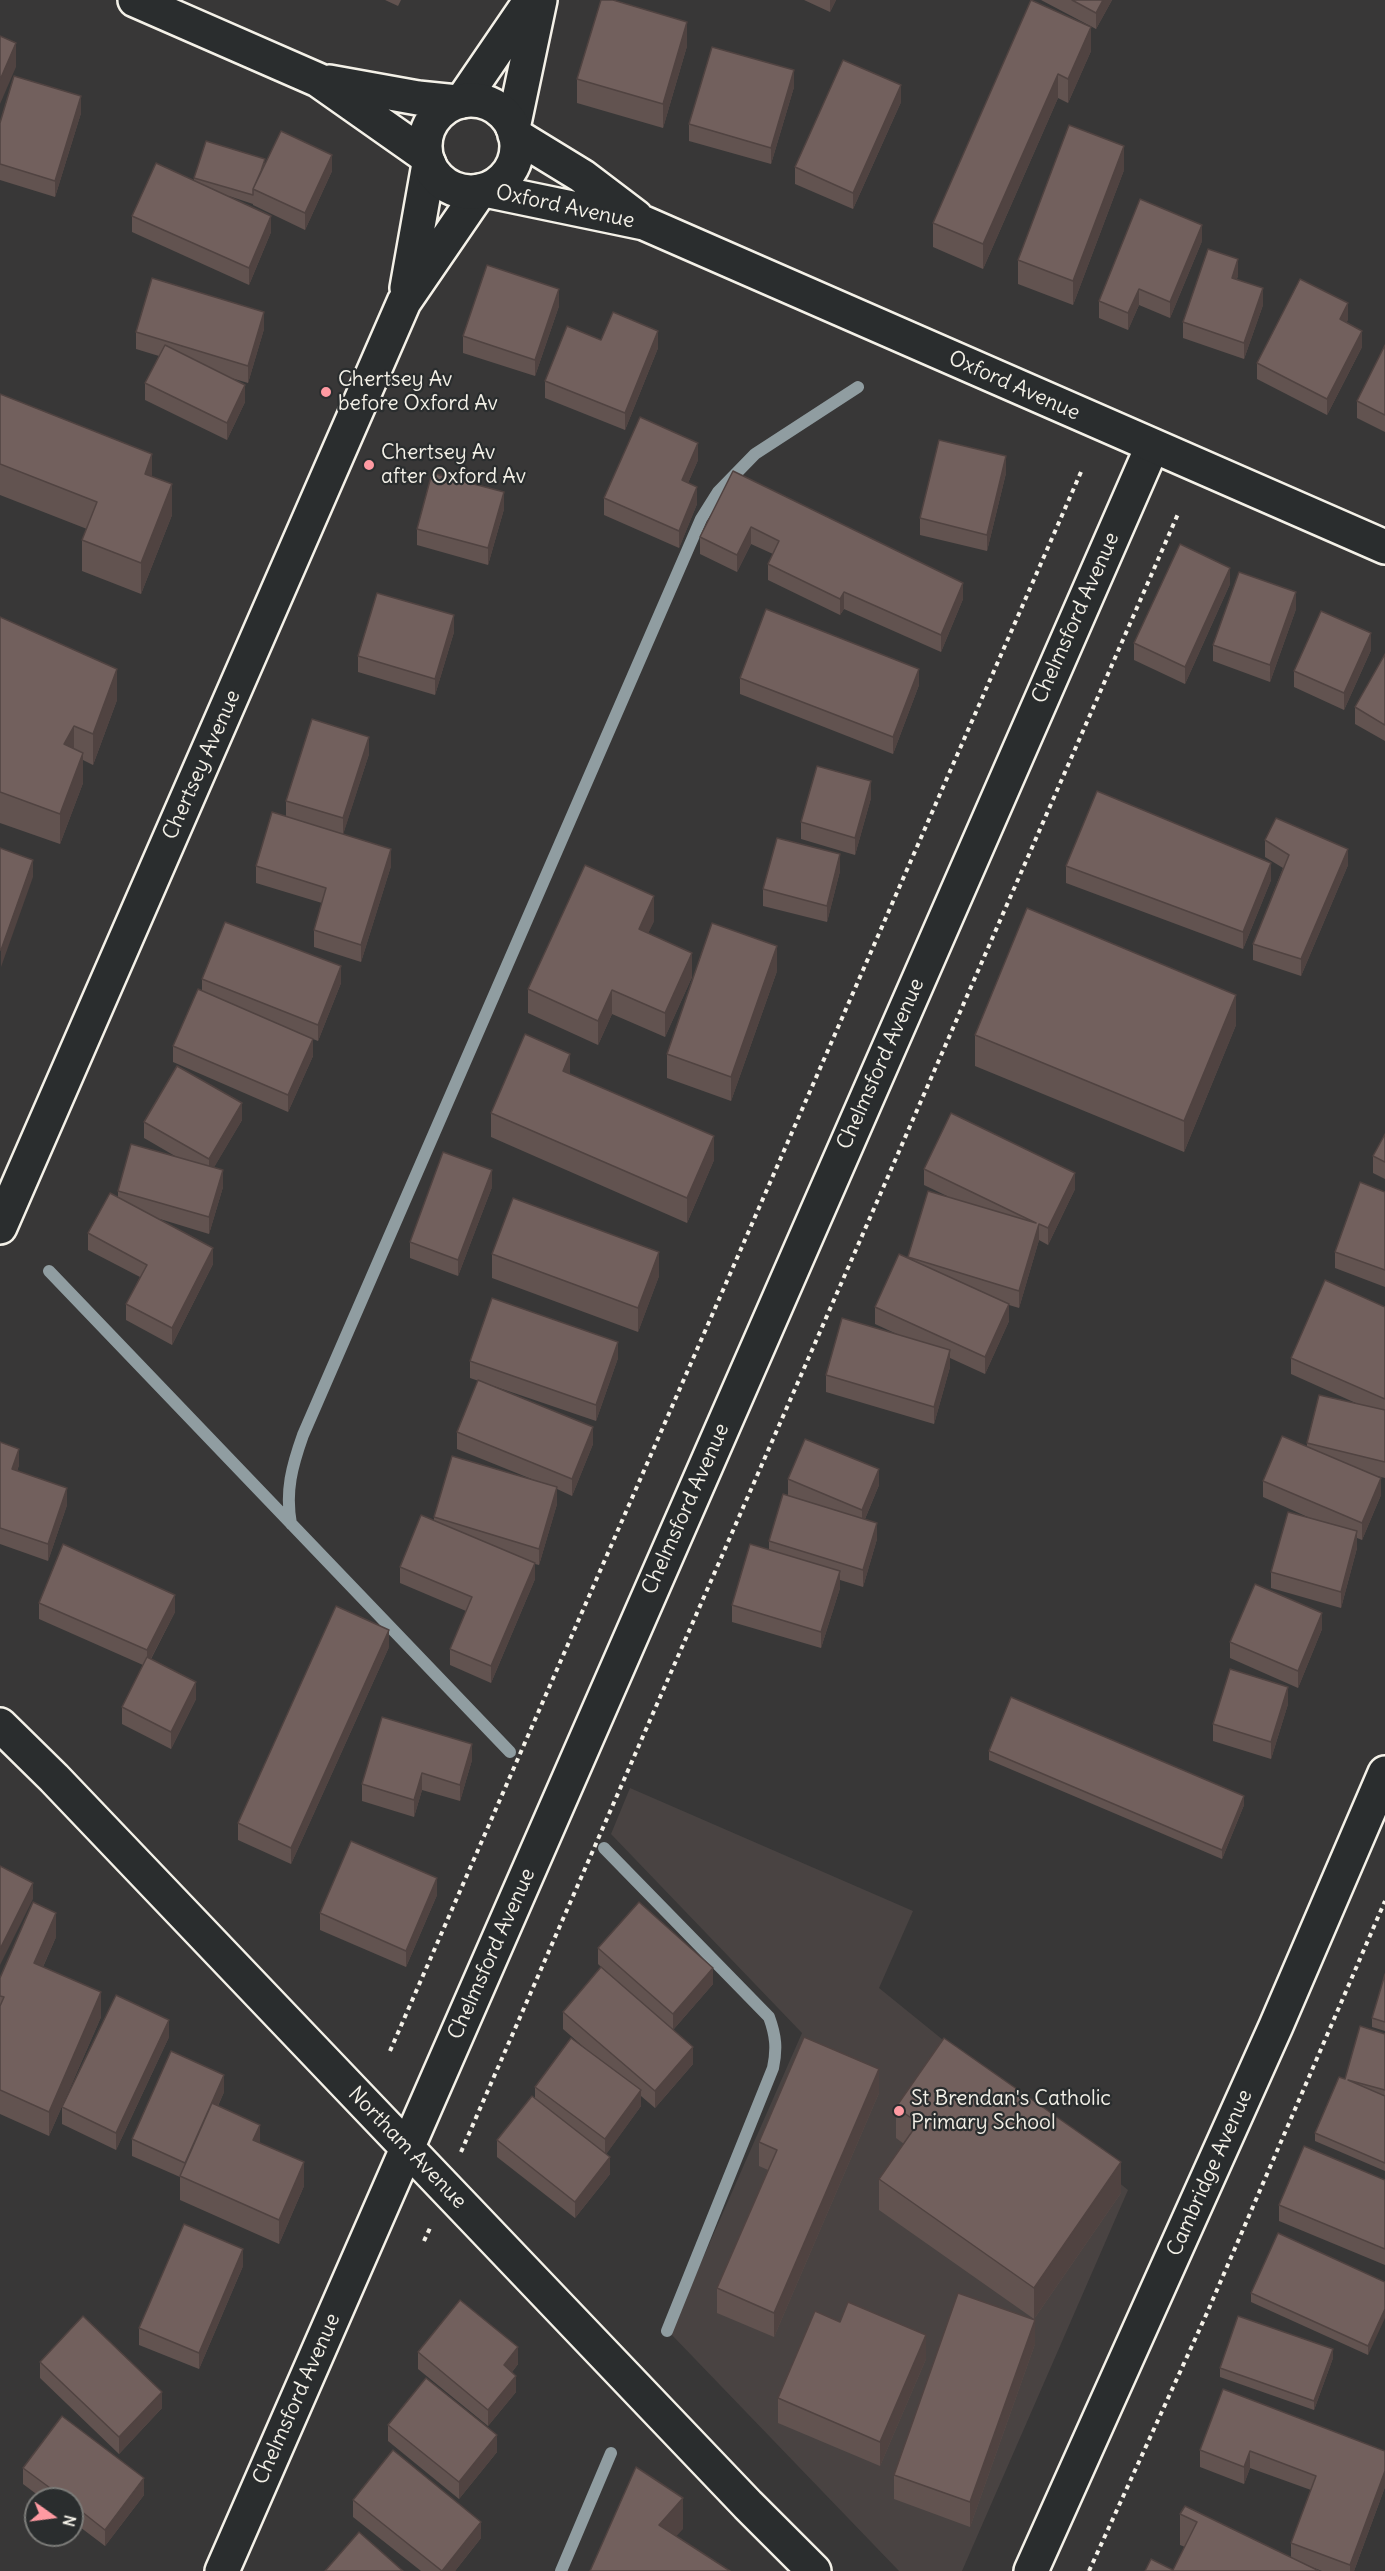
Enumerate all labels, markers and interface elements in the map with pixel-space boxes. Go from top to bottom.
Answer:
street label: Oxford Avenue [493,180,637,234]
street label: Oxford Avenue [944,346,1084,426]
place label: Chertsey Av before Oxford Av [338,367,498,417]
marker: Chertsey Av before Oxford Av [319,385,333,399]
place label: Chertsey Av after Oxford Av [381,440,526,490]
marker: Chertsey Av after Oxford Av [362,458,376,472]
street label: Chelmsford Avenue [1027,529,1125,707]
street label: Chertsey Avenue [158,686,246,844]
street label: Chelmsford Avenue [832,975,930,1153]
street label: Chelmsford Avenue [637,1420,735,1598]
street label: Chelmsford Avenue [443,1865,541,2043]
street label: Northam Avenue [342,2082,472,2214]
place label: St Brendan's Catholic Primary School [911,2086,1111,2136]
street label: Cambridge Avenue [1162,2086,1258,2260]
marker: St Brendan's Catholic Primary School [892,2104,906,2118]
street label: Chelmsford Avenue [248,2310,346,2488]
north arrow [24,2487,84,2547]
text: N [58,2513,81,2529]

